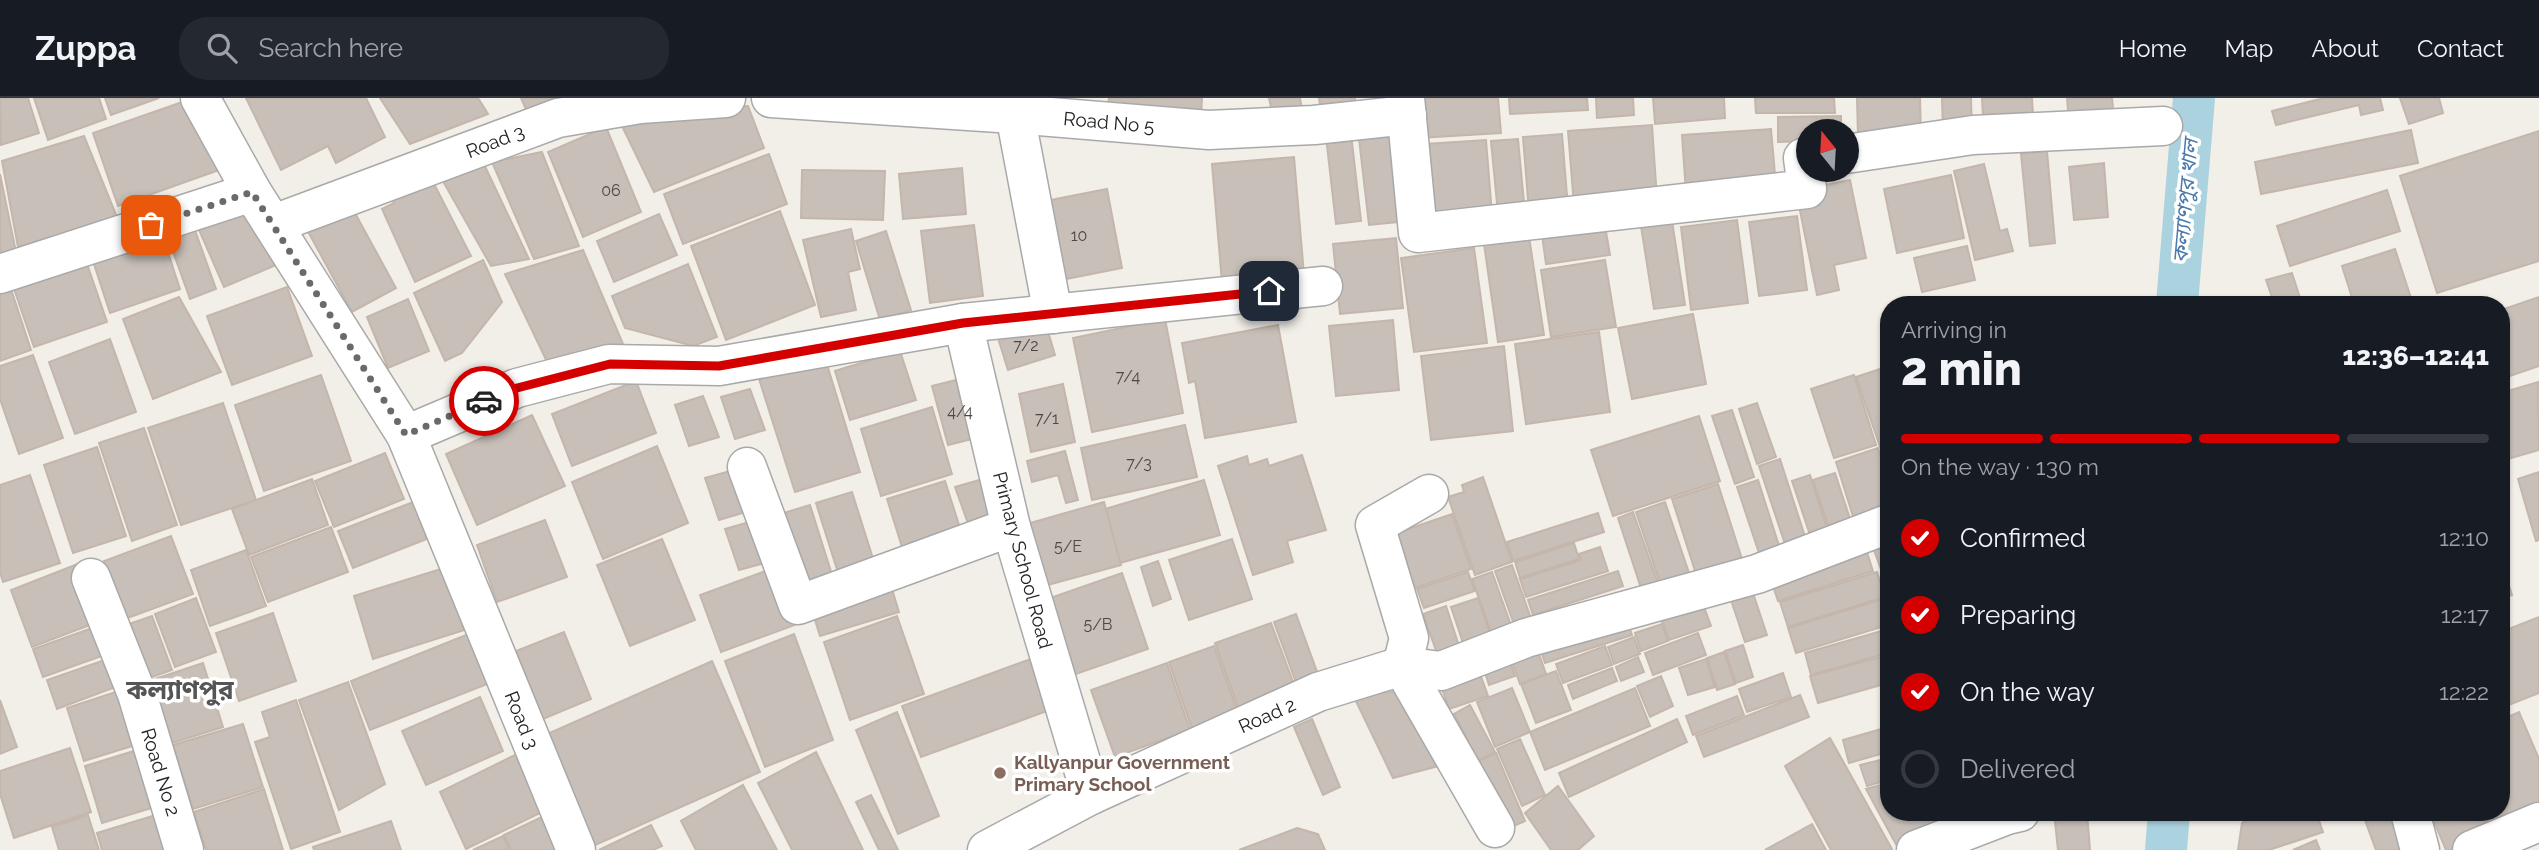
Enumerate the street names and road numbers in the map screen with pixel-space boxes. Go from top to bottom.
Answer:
street label: Road No 5 [1062,107,1156,137]
street label: Road 3 [463,120,527,162]
street label: Primary School Road [989,469,1057,651]
street label: Road 3 [500,688,544,752]
street label: Road 2 [1235,693,1299,737]
street label: Road No 2 [137,725,185,819]

